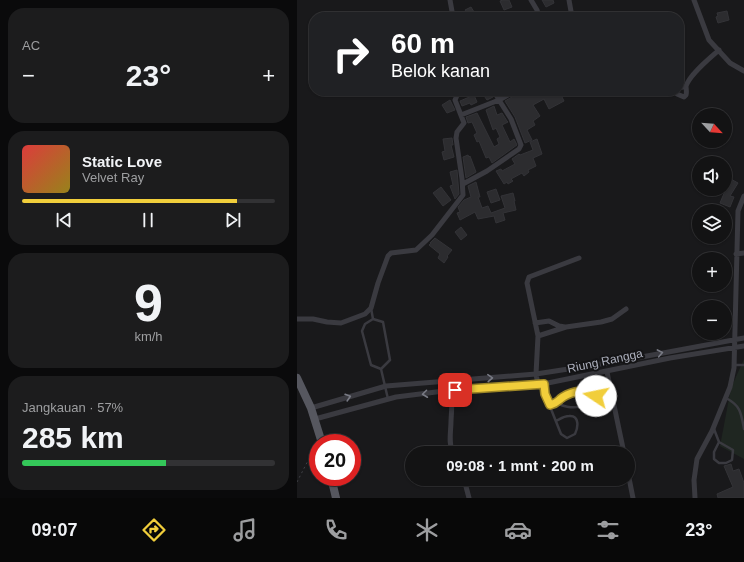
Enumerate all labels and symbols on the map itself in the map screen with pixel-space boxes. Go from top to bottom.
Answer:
north arrow [692,108,732,148]
street label: Riung Rangga [566,346,644,376]
one-way arrow [657,349,663,358]
pin [438,373,472,407]
one-way arrow [487,373,493,382]
position arrow [575,375,617,417]
one-way arrow [422,389,428,398]
one-way arrow [345,393,352,402]
speed limit sign: 20 [309,434,361,486]

